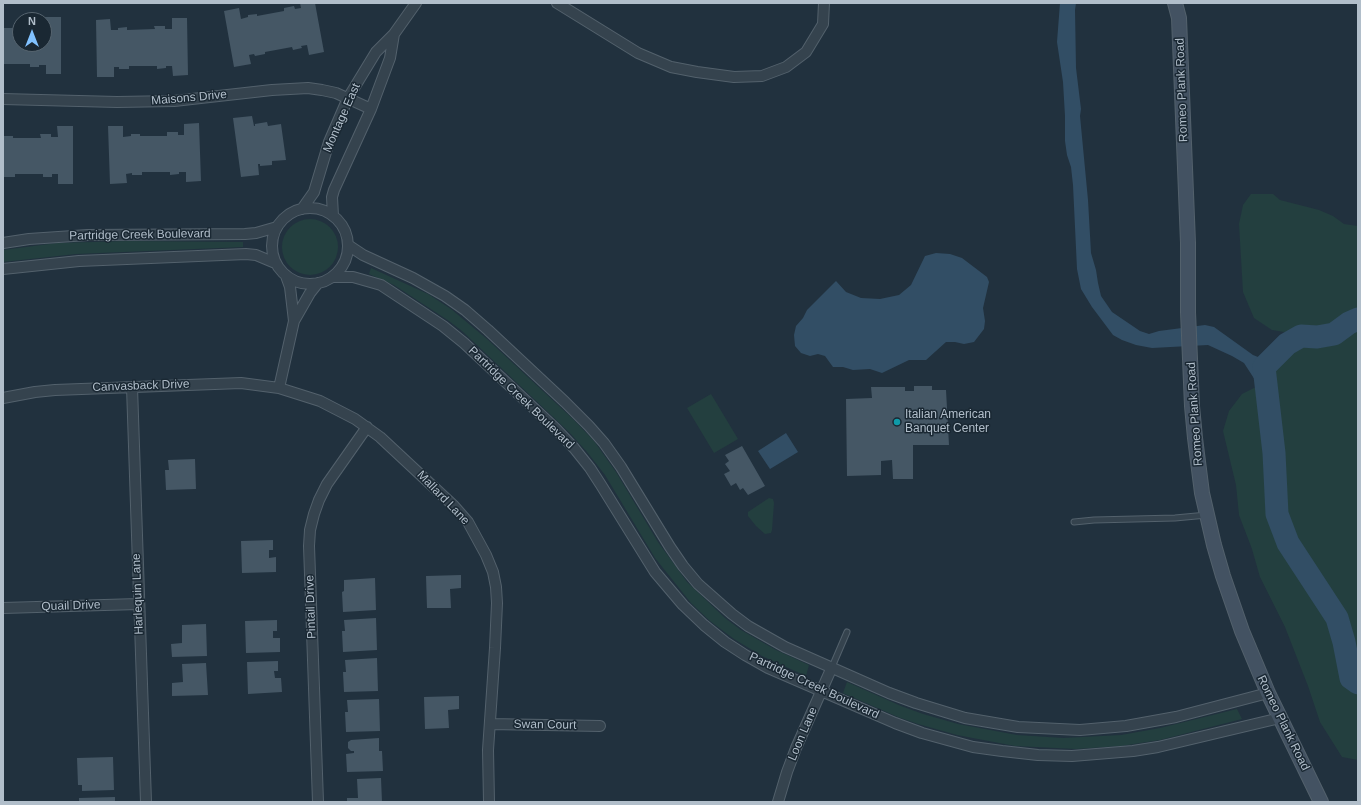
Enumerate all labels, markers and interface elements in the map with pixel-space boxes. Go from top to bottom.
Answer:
north arrow [12,12,52,52]
text: N [28,15,36,27]
street label: Romeo Plank Road [1173,38,1191,142]
street label: Montage East [320,81,364,155]
street label: Maisons Drive [151,88,227,108]
street label: Partridge Creek Boulevard [69,227,211,243]
street label: Partridge Creek Boulevard [465,344,577,452]
street label: Romeo Plank Road [1184,362,1206,466]
street label: Canvasback Drive [92,377,190,395]
place label: Italian American Banquet Center [905,408,991,436]
marker: Italian American Banquet Center [892,417,902,427]
street label: Mallard Lane [414,468,472,528]
street label: Harlequin Lane [129,553,147,635]
street label: Pintail Drive [303,575,319,639]
street label: Quail Drive [41,598,101,614]
street label: Partridge Creek Boulevard [747,650,881,722]
street label: Romeo Plank Road [1254,673,1312,773]
street label: Loon Lane [785,705,821,763]
street label: Swan Court [514,717,576,733]

